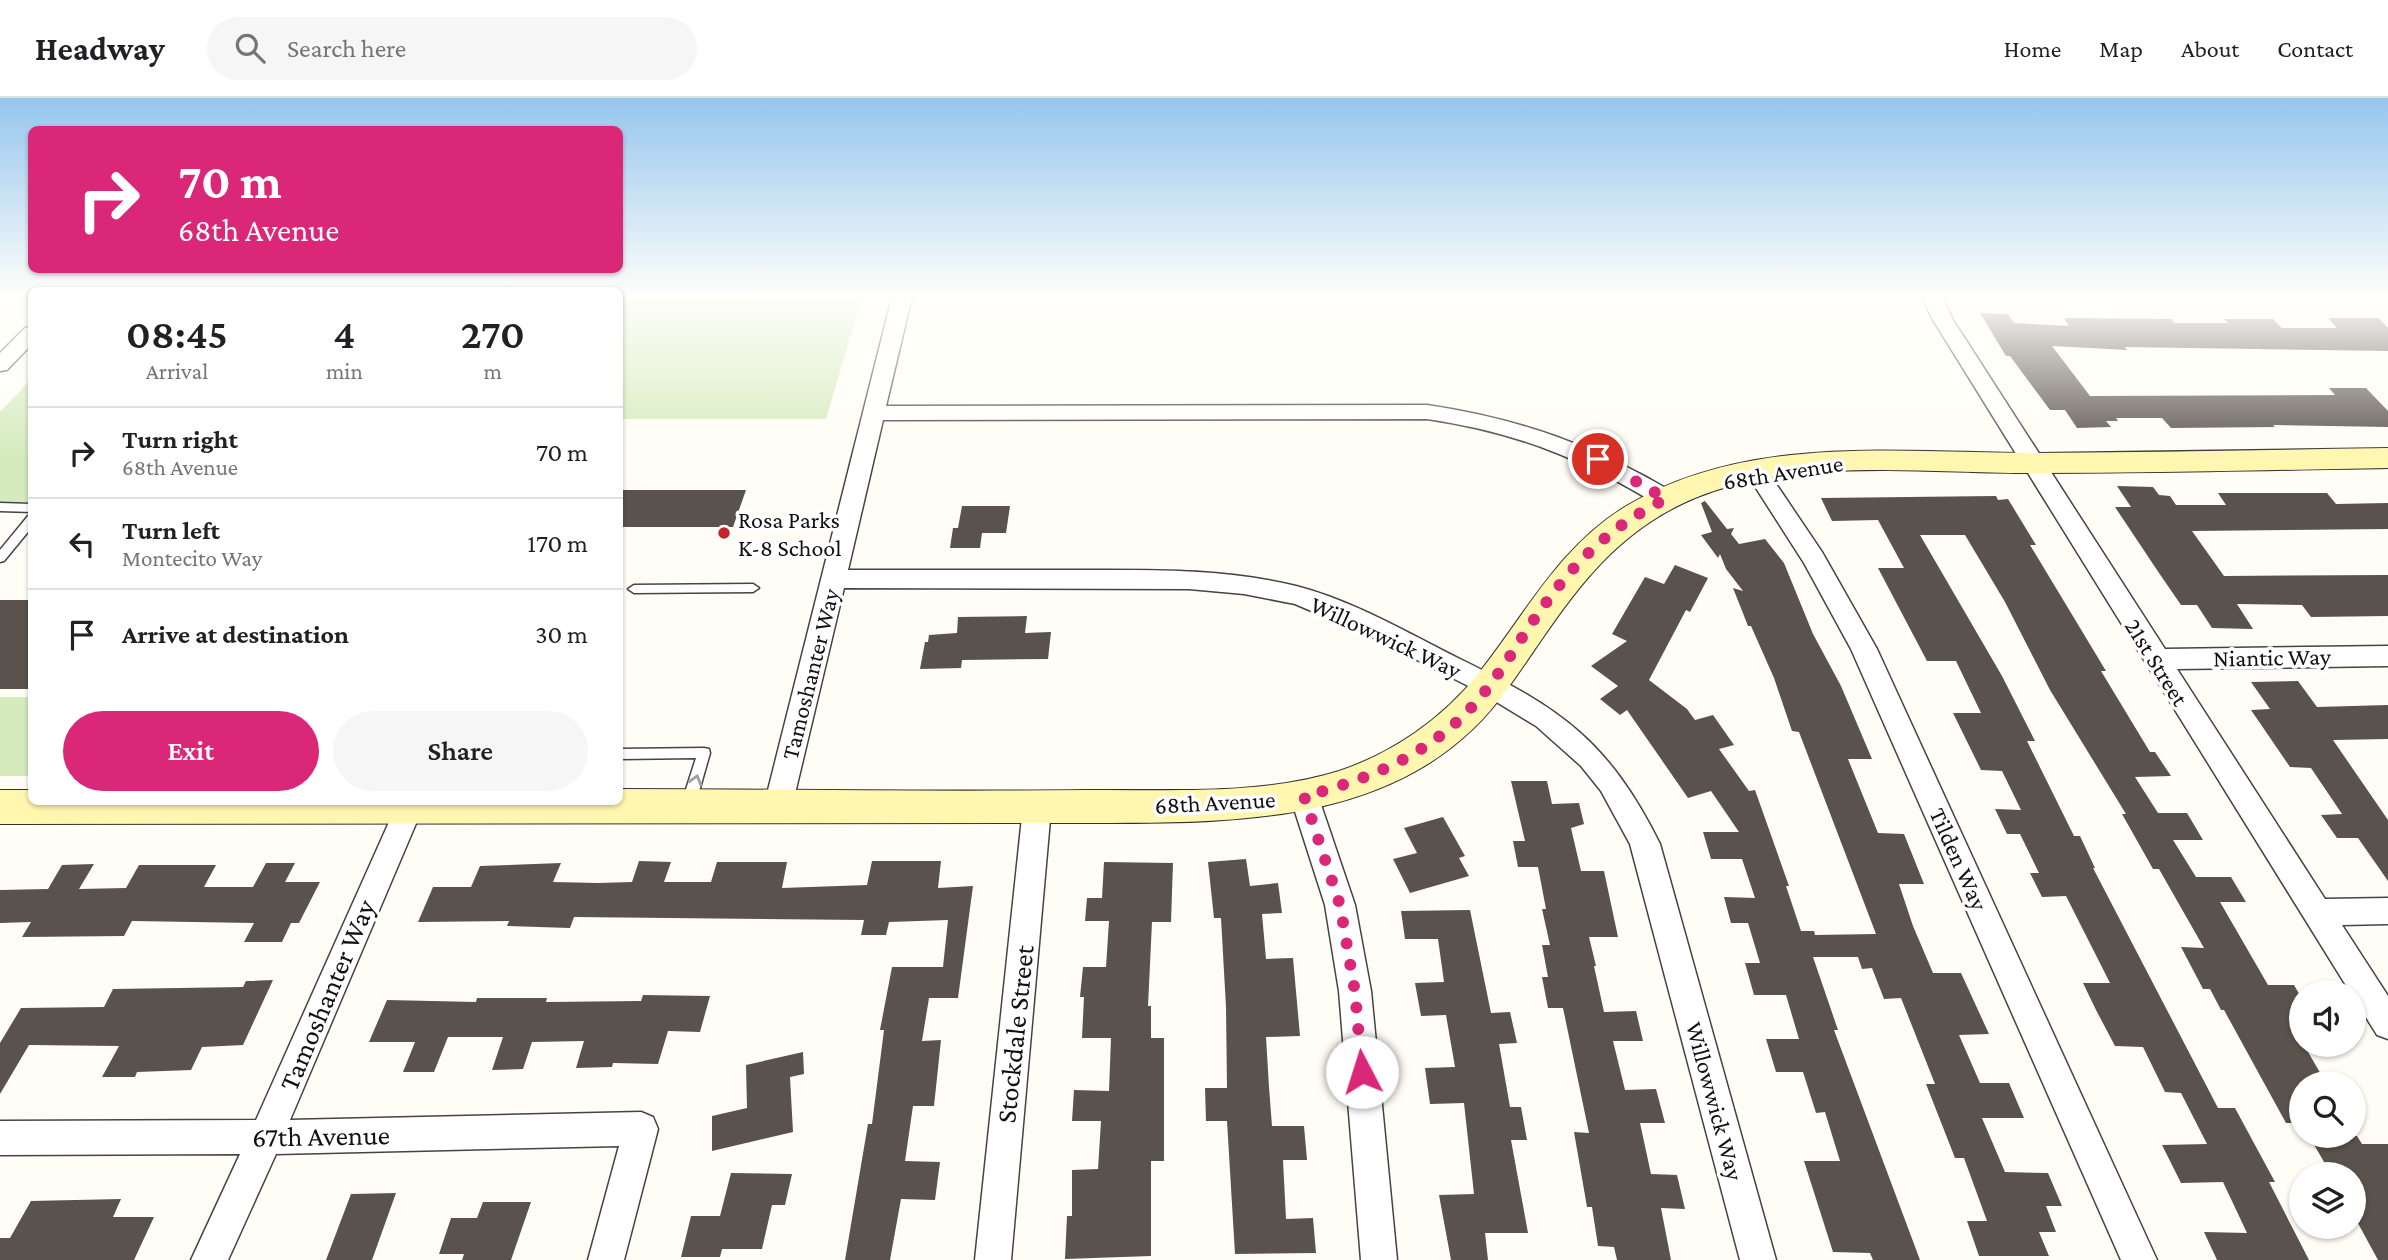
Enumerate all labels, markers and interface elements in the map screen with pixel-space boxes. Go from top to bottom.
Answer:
search box [207,17,697,80]
icon: search [231,29,269,67]
text: Headway [35,30,165,67]
text: Search here [287,34,406,63]
text: Home [2004,35,2061,62]
text: Map [2099,35,2143,62]
text: About [2181,35,2239,62]
text: Contact [2277,35,2353,62]
icon: right [63,154,154,245]
text: 70 m [178,154,282,209]
text: 68th Avenue [178,212,339,248]
text: 08:45 [126,310,228,357]
text: 4 [333,310,355,357]
text: 270 [461,310,525,357]
text: Arrival [146,358,208,384]
text: min [326,358,363,384]
text: m [484,358,502,384]
text: Turn right [122,425,238,454]
pin [1568,429,1628,489]
icon: right [63,434,101,472]
text: 70 m [536,438,588,467]
icon: arrive [1579,440,1617,478]
street label: 68th Avenue [1721,449,1845,495]
text: 68th Avenue [122,454,238,480]
place label: Rosa Parks K-8 School [738,506,842,561]
text: Turn left [122,516,220,545]
icon: left [63,525,101,563]
marker: Rosa Parks K-8 School [716,525,732,541]
text: 170 m [527,529,588,558]
text: Montecito Way [122,545,262,571]
street label: Tamoshanter Way [776,585,845,762]
street label: Willowwick Way [1306,590,1466,684]
street label: 21st Street [2120,614,2195,711]
icon: arrive [63,616,101,654]
text: Arrive at destination [122,620,349,649]
text: 30 m [535,620,588,649]
street label: Niantic Way [2213,642,2332,672]
button: Exit [63,711,319,791]
button: Share [333,711,588,791]
one-way arrow [688,774,703,786]
street label: 68th Avenue [1154,785,1276,819]
street label: Tilden Way [1924,804,1994,915]
street label: Tamoshanter Way [273,894,382,1095]
street label: Stockdale Street [990,943,1040,1125]
map controls [2289,980,2366,1239]
button: sound [2289,980,2366,1057]
street label: Willowwick Way [1681,1019,1749,1184]
position arrow [1325,1035,1399,1109]
button: search [2289,1071,2366,1148]
street label: 67th Avenue [252,1119,390,1153]
button: layers [2289,1162,2366,1239]

